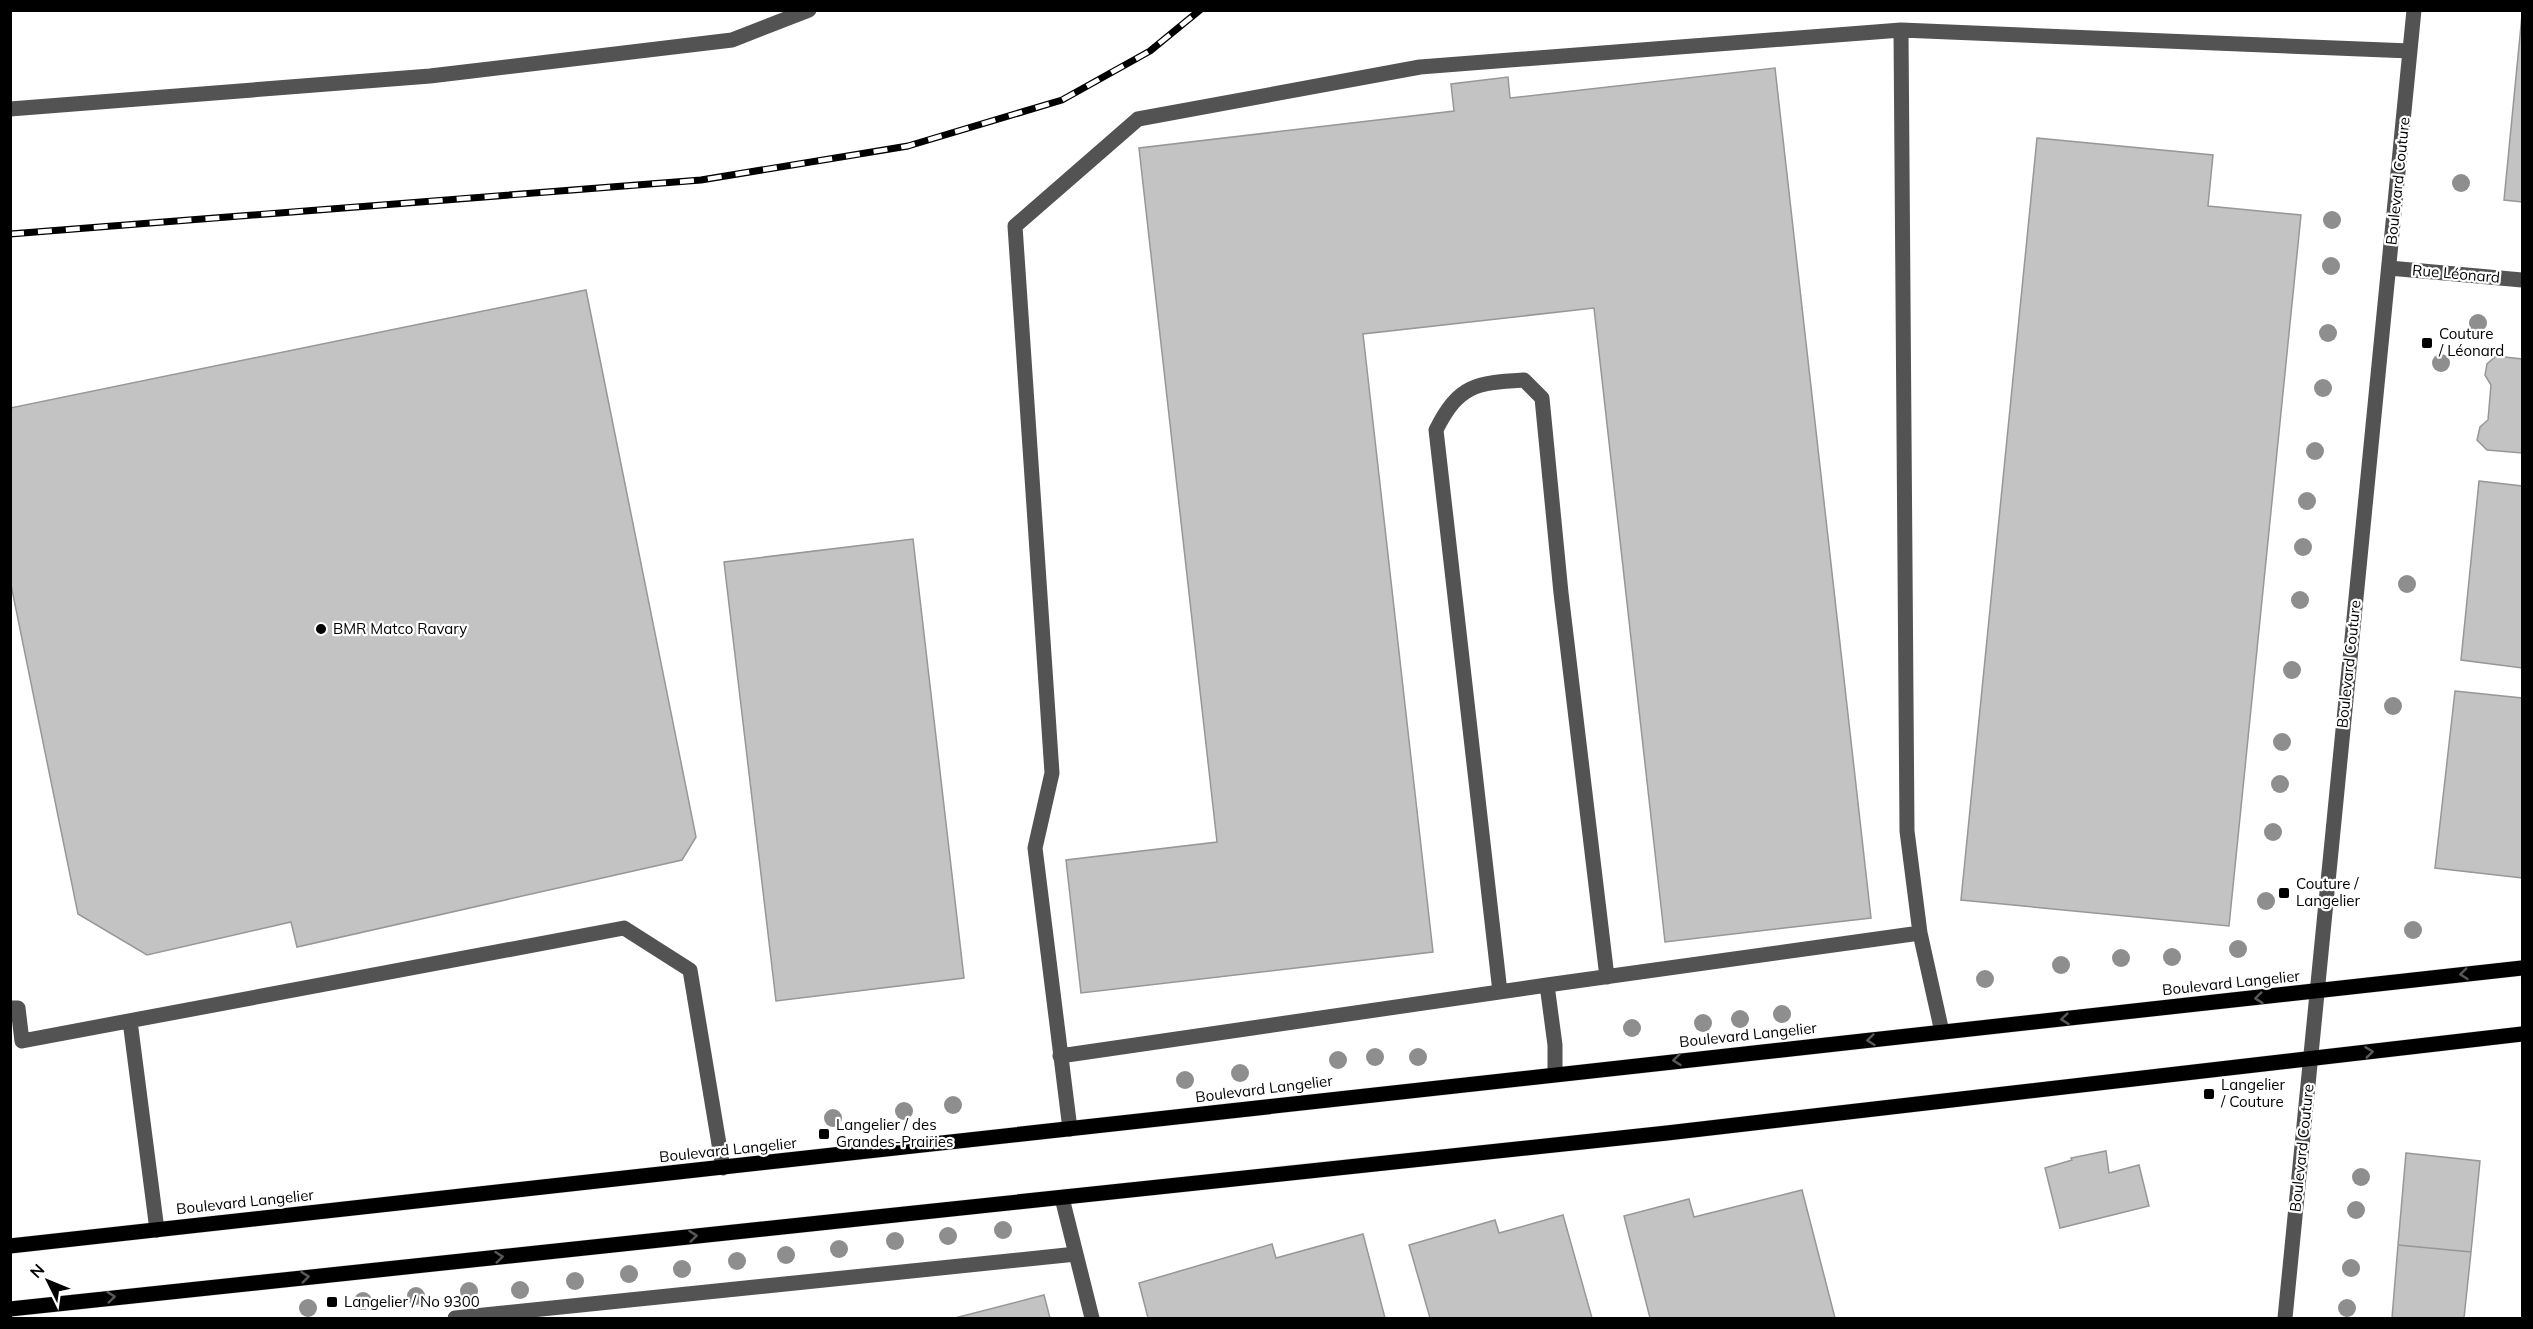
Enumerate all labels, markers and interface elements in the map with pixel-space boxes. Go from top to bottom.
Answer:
street label: Boulevard Couture [2381,116,2414,246]
street label: Rue Léonard [2411,260,2501,287]
place label: Couture / Léonard [2438,324,2504,360]
marker: Couture / Léonard [2420,336,2434,350]
street label: Boulevard Couture [2332,599,2365,729]
place label: BMR Matco Ravary [333,619,467,638]
marker: BMR Matco Ravary [314,622,328,636]
place label: Couture / Langelier [2296,874,2360,910]
marker: Couture / Langelier [2277,886,2291,900]
street label: Boulevard Langelier [2161,966,2301,999]
one-way arrow [2460,967,2469,980]
one-way arrow [2254,992,2263,1004]
one-way arrow [2060,1012,2069,1025]
street label: Boulevard Langelier [1678,1018,1818,1051]
one-way arrow [1866,1033,1875,1046]
one-way arrow [2364,1046,2373,1059]
one-way arrow [1672,1054,1682,1066]
street label: Boulevard Langelier [1194,1071,1334,1106]
place label: Langelier / Couture [2220,1075,2285,1111]
street label: Boulevard Couture [2285,1083,2318,1213]
marker: Langelier / Couture [2202,1087,2216,1101]
place label: Langelier / des Grandes-Prairies [836,1115,953,1151]
marker: Langelier / des Grandes-Prairies [817,1127,831,1141]
street label: Boulevard Langelier [658,1133,798,1166]
street label: Boulevard Langelier [175,1185,315,1218]
one-way arrow [688,1231,697,1243]
north arrow [18,1251,78,1311]
one-way arrow [494,1251,503,1263]
text: N [26,1260,48,1282]
one-way arrow [300,1271,309,1284]
one-way arrow [106,1291,115,1304]
place label: Langelier / No 9300 [344,1292,480,1311]
marker: Langelier / No 9300 [325,1295,339,1309]

